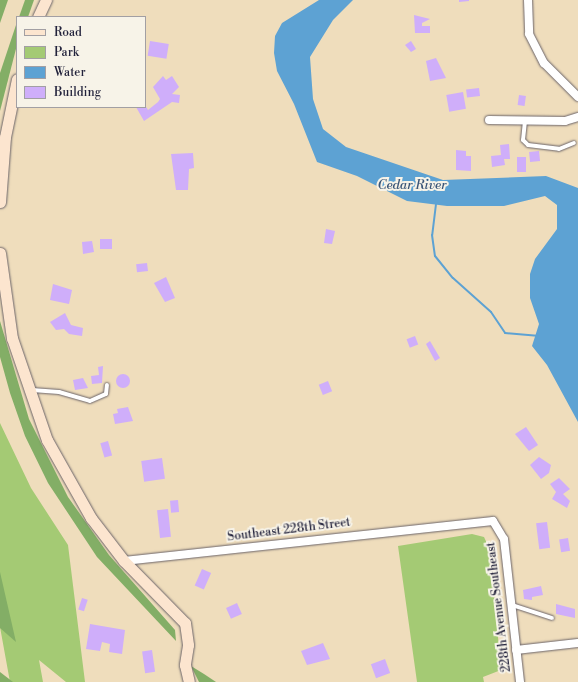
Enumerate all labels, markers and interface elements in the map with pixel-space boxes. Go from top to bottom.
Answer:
legend [16,16,146,108]
text: Road [54,25,82,40]
text: Park [54,45,79,60]
text: Water [54,65,86,80]
text: Building [54,85,101,100]
water label: Cedar River [377,177,447,193]
street label: Southeast 228th Street [227,515,351,545]
street label: 228th Avenue Southeast [484,541,514,673]

